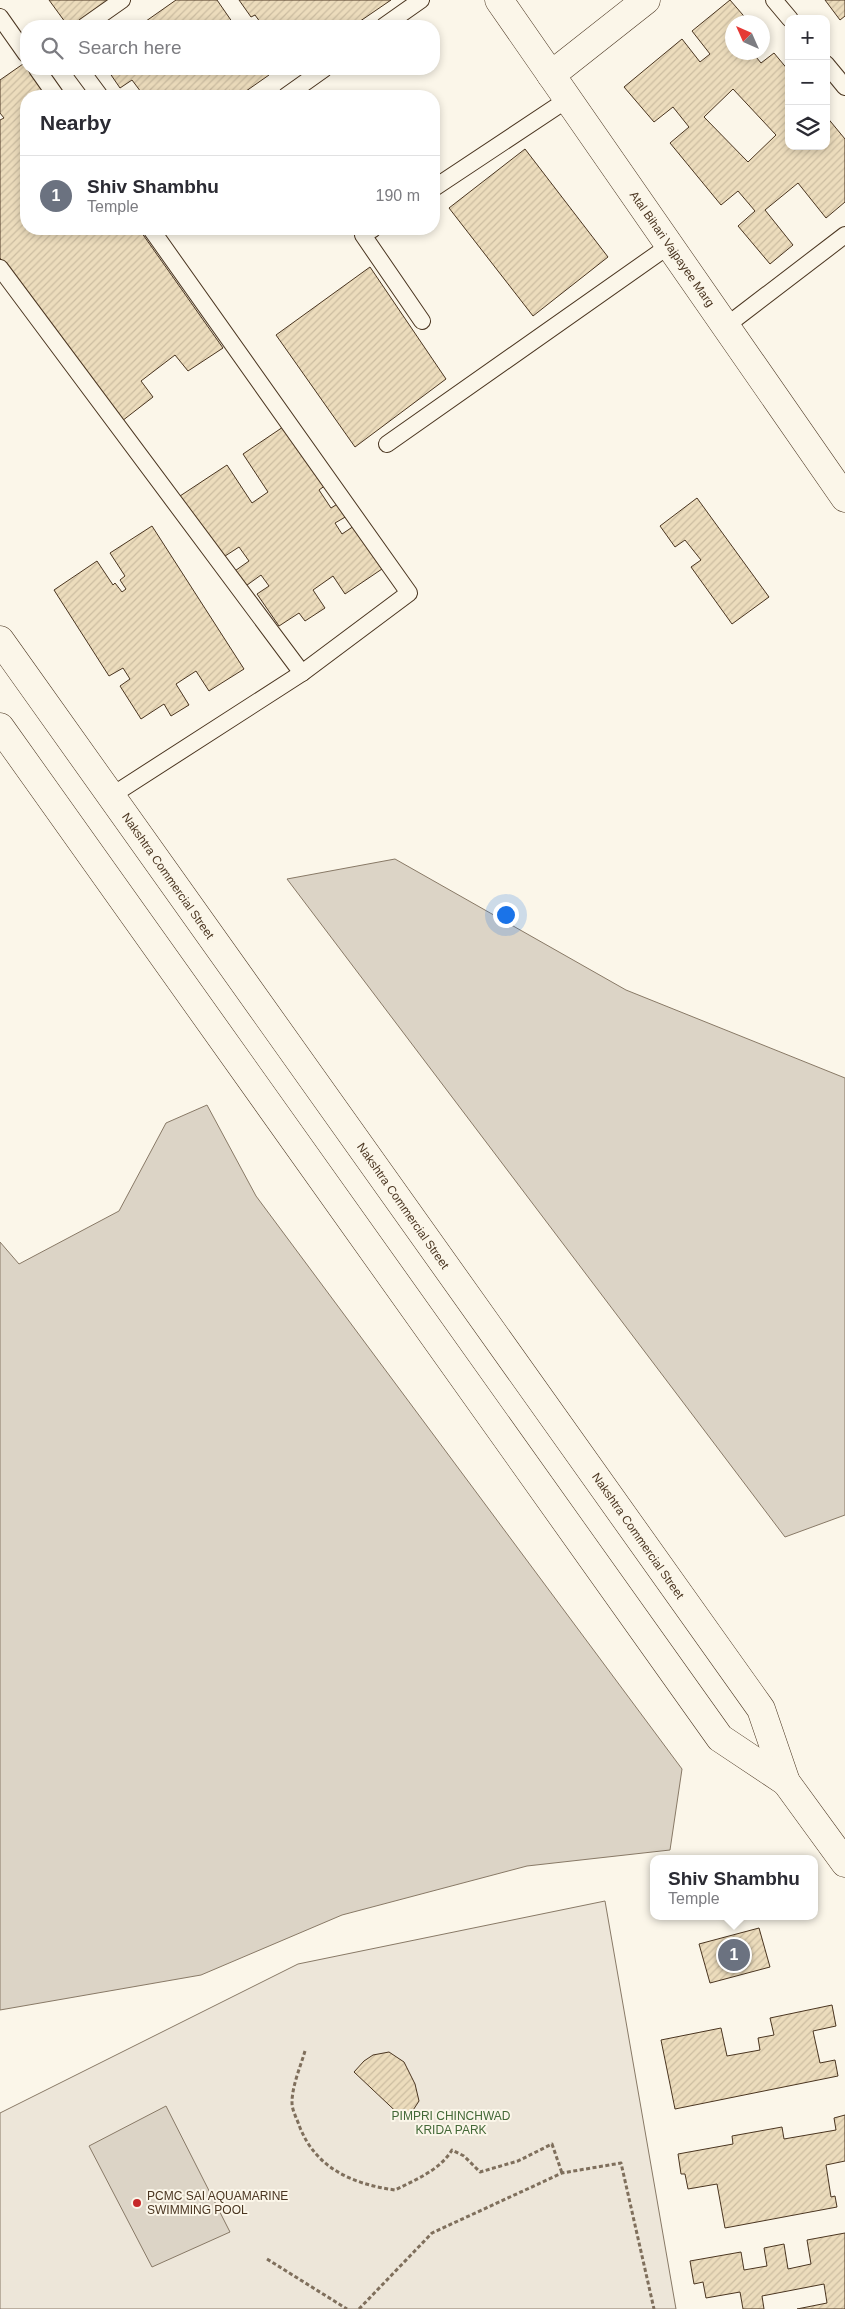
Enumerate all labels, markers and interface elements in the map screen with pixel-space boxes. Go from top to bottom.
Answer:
north arrow [725,15,770,60]
map controls [785,15,830,150]
button: + [785,15,830,60]
search box [20,20,440,75]
icon: search [38,34,66,62]
text: Search here [78,37,182,58]
button: − [785,60,830,105]
button: layers [785,105,830,150]
text: Nearby [40,111,111,134]
text: Shiv Shambhu [87,176,219,197]
text: 1 [52,187,60,204]
text: 190 m [376,187,420,204]
street label: Atal Bihari Vajpayee Marg [627,189,717,309]
text: Temple [87,198,139,215]
street label: Nakshtra Commercial Street [119,810,217,942]
your location [493,902,519,928]
street label: Nakshtra Commercial Street [354,1140,452,1272]
street label: Nakshtra Commercial Street [589,1470,687,1602]
popup [650,1855,818,1920]
text: Shiv Shambhu [668,1868,800,1889]
text: Temple [668,1890,720,1907]
pin: 1 [718,1936,750,1974]
park label: PIMPRI CHINCHWAD KRIDA PARK [392,2109,511,2137]
place label: PCMC SAI AQUAMARINE SWIMMING POOL [147,2189,288,2217]
marker: PCMC SAI AQUAMARINE SWIMMING POOL [131,2197,143,2209]

